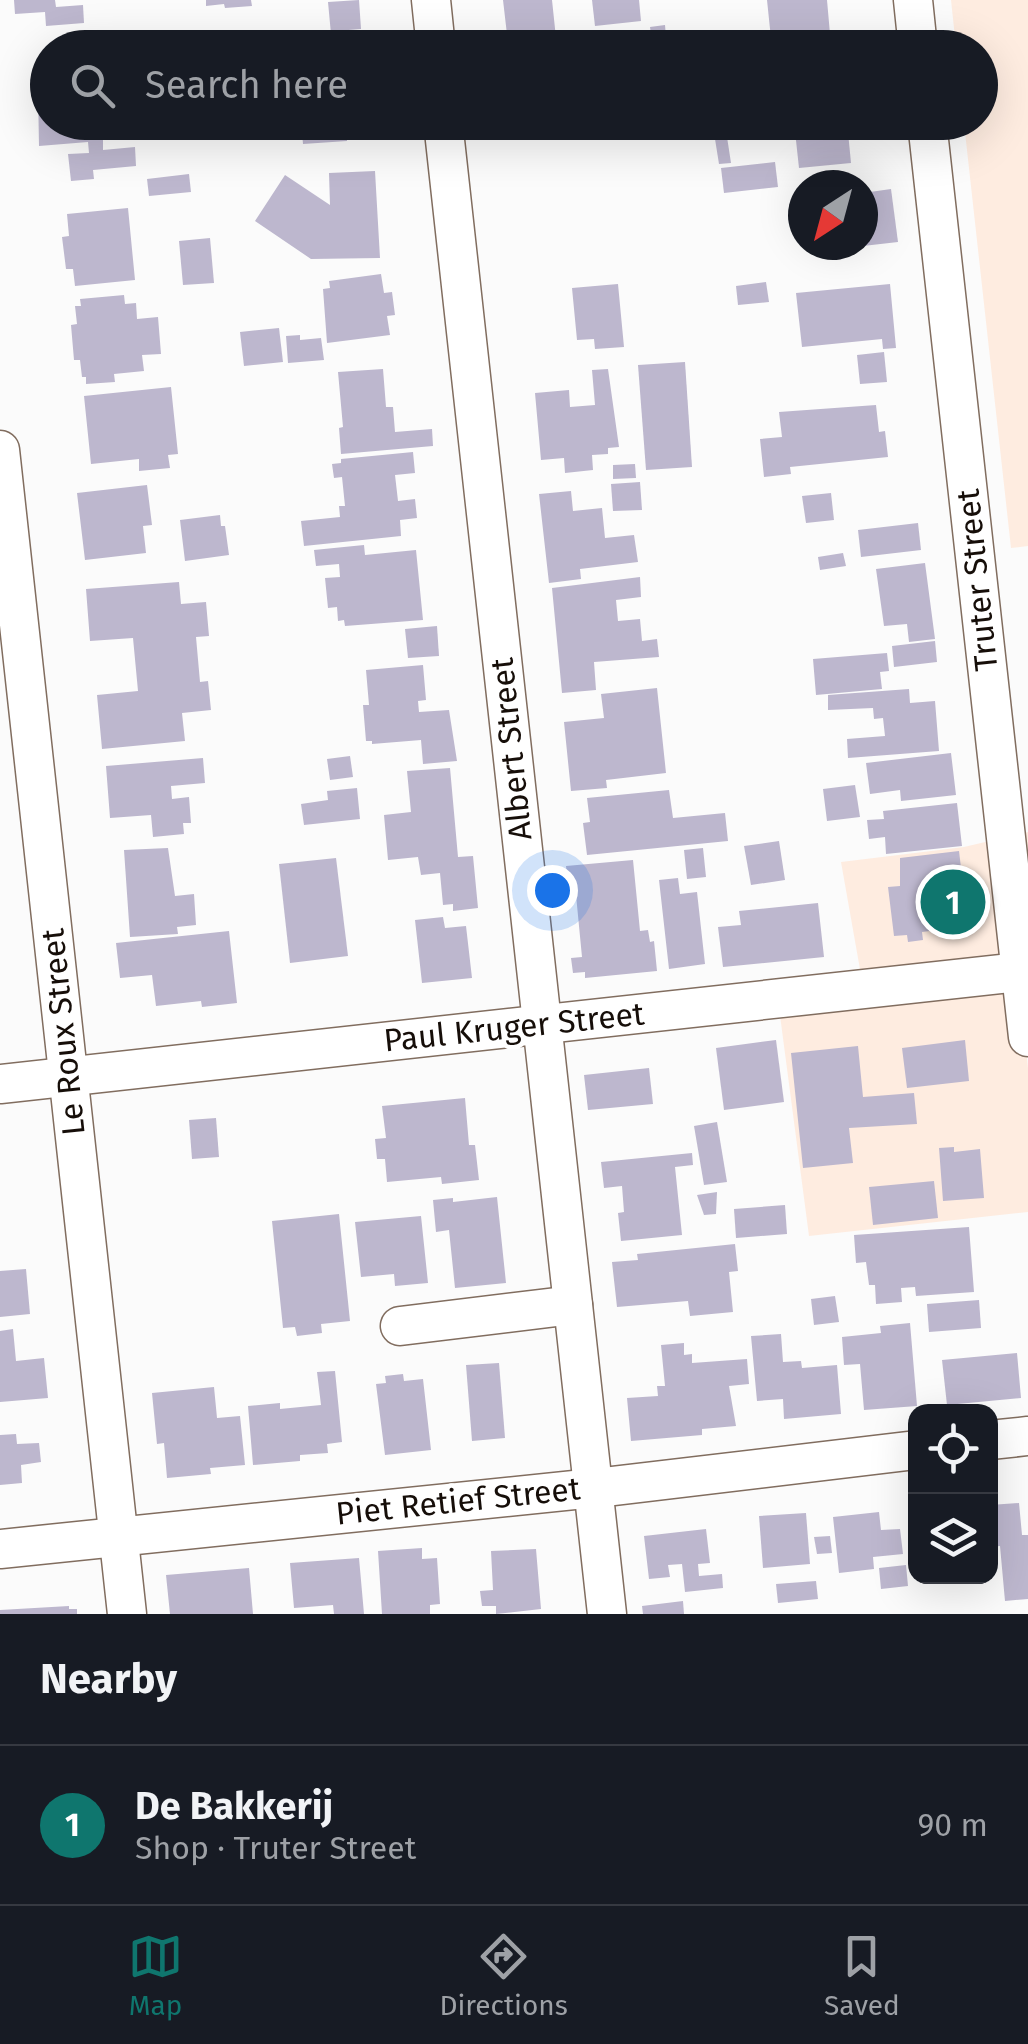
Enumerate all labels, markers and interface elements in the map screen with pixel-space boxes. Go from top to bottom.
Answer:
search box [30,30,998,140]
icon: search [65,58,120,113]
text: Search here [145,62,348,108]
north arrow [788,170,878,260]
street label: Truter Street [949,487,1005,673]
street label: Albert Street [482,655,539,842]
pin: 1 [920,864,986,940]
your location [527,865,578,916]
street label: Le Roux Street [33,926,93,1137]
street label: Paul Kruger Street [382,994,647,1060]
map controls [908,1404,998,1584]
button: locate [908,1404,998,1494]
street label: Piet Retief Street [334,1469,582,1533]
button: layers [908,1494,998,1584]
text: Nearby [40,1654,177,1704]
text: De Bakkerij [135,1783,333,1829]
text: 1 [65,1806,80,1844]
text: 90 m [917,1806,988,1844]
text: Shop · Truter Street [135,1829,416,1867]
tab: Map [128,1929,183,2022]
tab: Directions [439,1929,568,2022]
tab: Saved [824,1929,900,2022]

